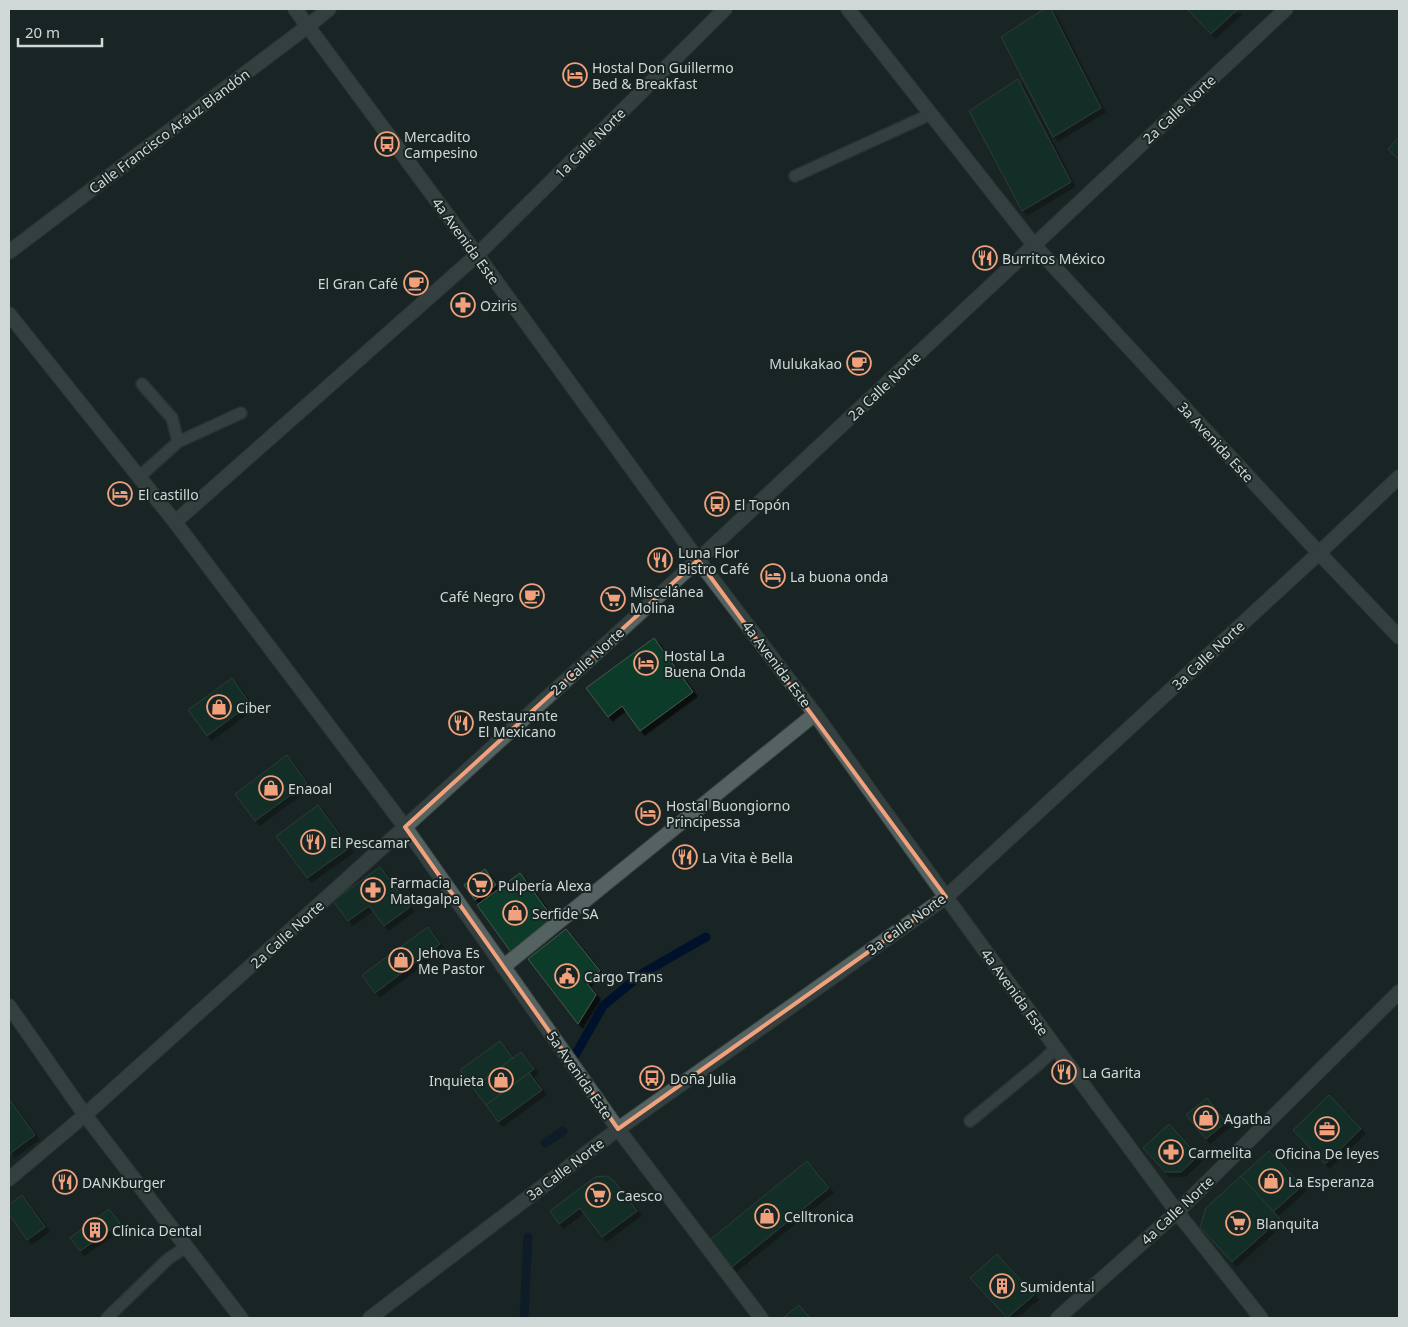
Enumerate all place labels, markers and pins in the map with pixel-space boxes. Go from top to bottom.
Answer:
place label: Hostal Don Guillermo Bed & Breakfast [592,58,734,93]
hotel icon: Hostal Don Guillermo Bed & Breakfast [562,62,588,88]
place label: Mercadito Campesino [404,127,478,162]
bus stop icon: Mercadito Campesino [374,131,400,157]
restaurant icon: Burritos México [972,245,998,271]
place label: Burritos México [1002,249,1105,268]
cafe icon: El Gran Café [403,270,429,296]
place label: El Gran Café [318,274,398,293]
pharmacy icon: Oziris [450,292,476,318]
place label: Oziris [480,296,518,315]
cafe icon: Mulukakao [846,350,872,376]
place label: Mulukakao [769,354,842,373]
hotel icon: El castillo [107,481,133,507]
place label: El castillo [138,485,199,504]
bus stop icon: El Topón [704,491,730,517]
place label: El Topón [734,495,790,514]
place label: Luna Flor Bistro Café [678,543,750,578]
restaurant icon: Luna Flor Bistro Café [647,547,673,573]
hotel icon: La buona onda [760,563,786,589]
place label: La buona onda [790,567,888,586]
place label: Miscelánea Molina [630,582,704,617]
cafe icon: Café Negro [519,583,545,609]
supermarket icon: Miscelánea Molina [600,586,626,612]
place label: Café Negro [440,587,514,606]
place label: Hostal La Buena Onda [664,646,746,681]
hotel icon: Hostal La Buena Onda [633,650,659,676]
shop icon: Ciber [206,694,232,720]
place label: Ciber [236,698,271,717]
place label: Restaurante El Mexicano [478,706,558,741]
restaurant icon: Restaurante El Mexicano [448,710,474,736]
shop icon: Enaoal [258,775,284,801]
place label: Enaoal [288,779,332,798]
place label: Hostal Buongiorno Principessa [666,796,790,831]
hotel icon: Hostal Buongiorno Principessa [635,800,661,826]
restaurant icon: El Pescamar [300,829,326,855]
place label: El Pescamar [330,833,410,852]
restaurant icon: La Vita è Bella [672,844,698,870]
place label: La Vita è Bella [702,848,793,867]
supermarket icon: Pulpería Alexa [467,872,493,898]
place label: Farmacia Matagalpa [390,873,460,908]
place label: Pulpería Alexa [498,876,592,895]
pharmacy icon: Farmacia Matagalpa [360,877,386,903]
shop icon: Serfide SA [502,900,528,926]
place label: Serfide SA [532,904,599,923]
place label: Jehova Es Me Pastor [416,943,485,978]
shop icon: Jehova Es Me Pastor [388,947,414,973]
public building icon: Cargo Trans [554,963,580,989]
place label: Cargo Trans [584,967,663,986]
restaurant icon: La Garita [1051,1059,1077,1085]
place label: La Garita [1082,1063,1141,1082]
bus stop icon: Doña Julia [639,1065,665,1091]
shop icon: Inquieta [488,1067,514,1093]
place label: Doña Julia [670,1069,736,1088]
place label: Inquieta [429,1071,484,1090]
shop icon: Agatha [1193,1105,1219,1131]
place label: Agatha [1224,1109,1271,1128]
office icon: Oficina De leyes [1314,1116,1340,1142]
pharmacy icon: Carmelita [1158,1139,1184,1165]
place label: Carmelita [1188,1143,1252,1162]
place label: Oficina De leyes [1275,1144,1380,1163]
shop icon: La Esperanza [1258,1168,1284,1194]
restaurant icon: DANKburger [52,1169,78,1195]
place label: La Esperanza [1288,1172,1374,1191]
place label: DANKburger [82,1173,166,1192]
supermarket icon: Caesco [585,1182,611,1208]
place label: Caesco [616,1186,663,1205]
shop icon: Celltronica [754,1203,780,1229]
place label: Celltronica [784,1207,854,1226]
supermarket icon: Blanquita [1225,1210,1251,1236]
place label: Blanquita [1256,1214,1319,1233]
building icon: Clínica Dental [82,1217,108,1243]
place label: Clínica Dental [112,1221,202,1240]
building icon: Sumidental [989,1273,1015,1299]
place label: Sumidental [1020,1277,1095,1296]

